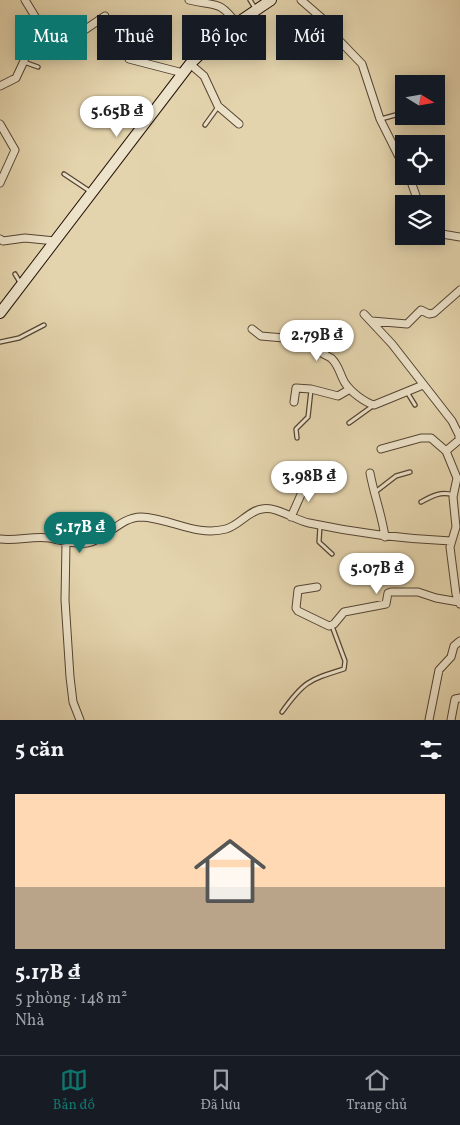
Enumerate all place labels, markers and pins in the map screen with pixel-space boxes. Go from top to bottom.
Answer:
pin: 5.65B ₫ [71,96,163,138]
pin: 2.79B ₫ [271,320,363,362]
pin: 3.98B ₫ [263,460,355,503]
pin: 5.17B ₫ [34,512,126,554]
pin: 5.07B ₫ [331,552,423,595]

